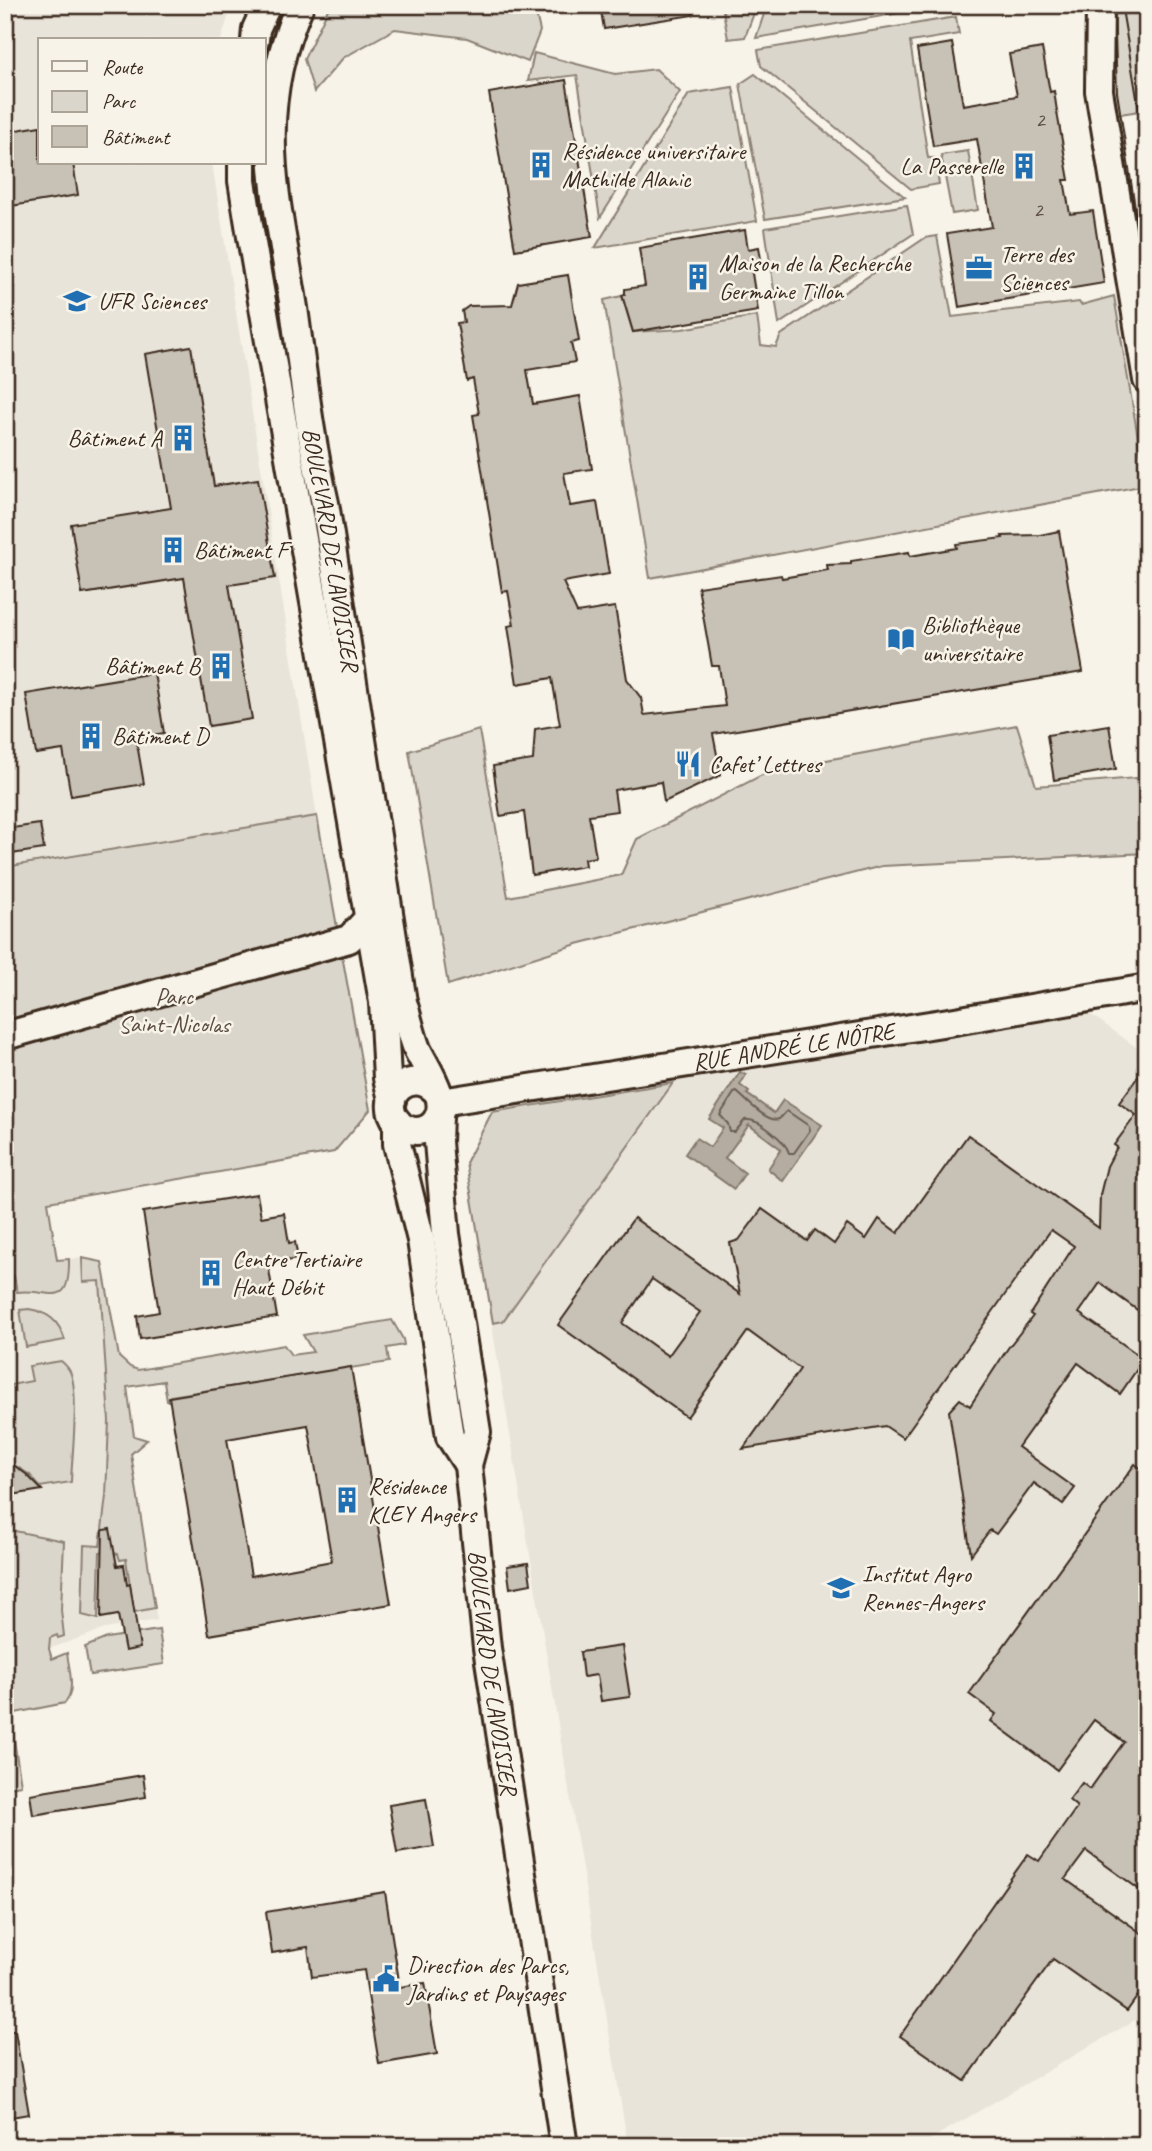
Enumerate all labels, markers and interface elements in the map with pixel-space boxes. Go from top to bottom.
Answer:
legend [38,38,266,164]
text: Route [102,54,143,80]
text: Parc [102,88,137,114]
house number: 2 [1035,107,1046,133]
text: Bâtiment [102,124,171,150]
place label: Résidence universitaire Mathilde Alanic [562,136,747,194]
building icon: Résidence universitaire Mathilde Alanic [526,150,556,180]
place label: La Passerelle [900,151,1005,181]
building icon: La Passerelle [1009,151,1039,181]
house number: 2 [1033,197,1044,223]
place label: Terre des Sciences [1000,239,1076,297]
place label: Maison de la Recherche Germaine Tillon [719,248,913,306]
office icon: Terre des Sciences [964,253,994,283]
building icon: Maison de la Recherche Germaine Tillon [683,262,713,292]
school or university icon: UFR Sciences [62,286,92,316]
place label: UFR Sciences [98,286,209,316]
place label: Bâtiment A [67,423,163,453]
building icon: Bâtiment A [168,423,198,453]
street label: BOULEVARD DE LAVOISIER [296,426,367,676]
building icon: Bâtiment F [158,535,188,565]
place label: Bâtiment F [194,535,293,565]
place label: Bibliothèque universitaire [922,610,1024,668]
library icon: Bibliothèque universitaire [886,624,916,654]
place label: Bâtiment B [105,651,202,681]
building icon: Bâtiment B [206,651,236,681]
building icon: Bâtiment D [76,721,106,751]
place label: Bâtiment D [112,721,211,751]
restaurant icon: Cafet’ Lettres [673,749,703,779]
place label: Cafet’ Lettres [709,749,824,779]
park label: Parc Saint-Nicolas [118,981,232,1039]
street label: RUE ANDRÉ LE NÔTRE [691,1015,900,1077]
place label: Centre Tertiaire Haut Débit [232,1244,363,1302]
building icon: Centre Tertiaire Haut Débit [196,1258,226,1288]
place label: Résidence KLEY Angers [368,1471,478,1529]
building icon: Résidence KLEY Angers [332,1485,362,1515]
street label: BOULEVARD DE LAVOISIER [462,1549,525,1800]
place label: Institut Agro Rennes-Angers [862,1559,986,1617]
school or university icon: Institut Agro Rennes-Angers [826,1573,856,1603]
place label: Direction des Parcs, Jardins et Paysages [406,1950,569,2008]
public building icon: Direction des Parcs, Jardins et Paysages [371,1964,401,1994]

